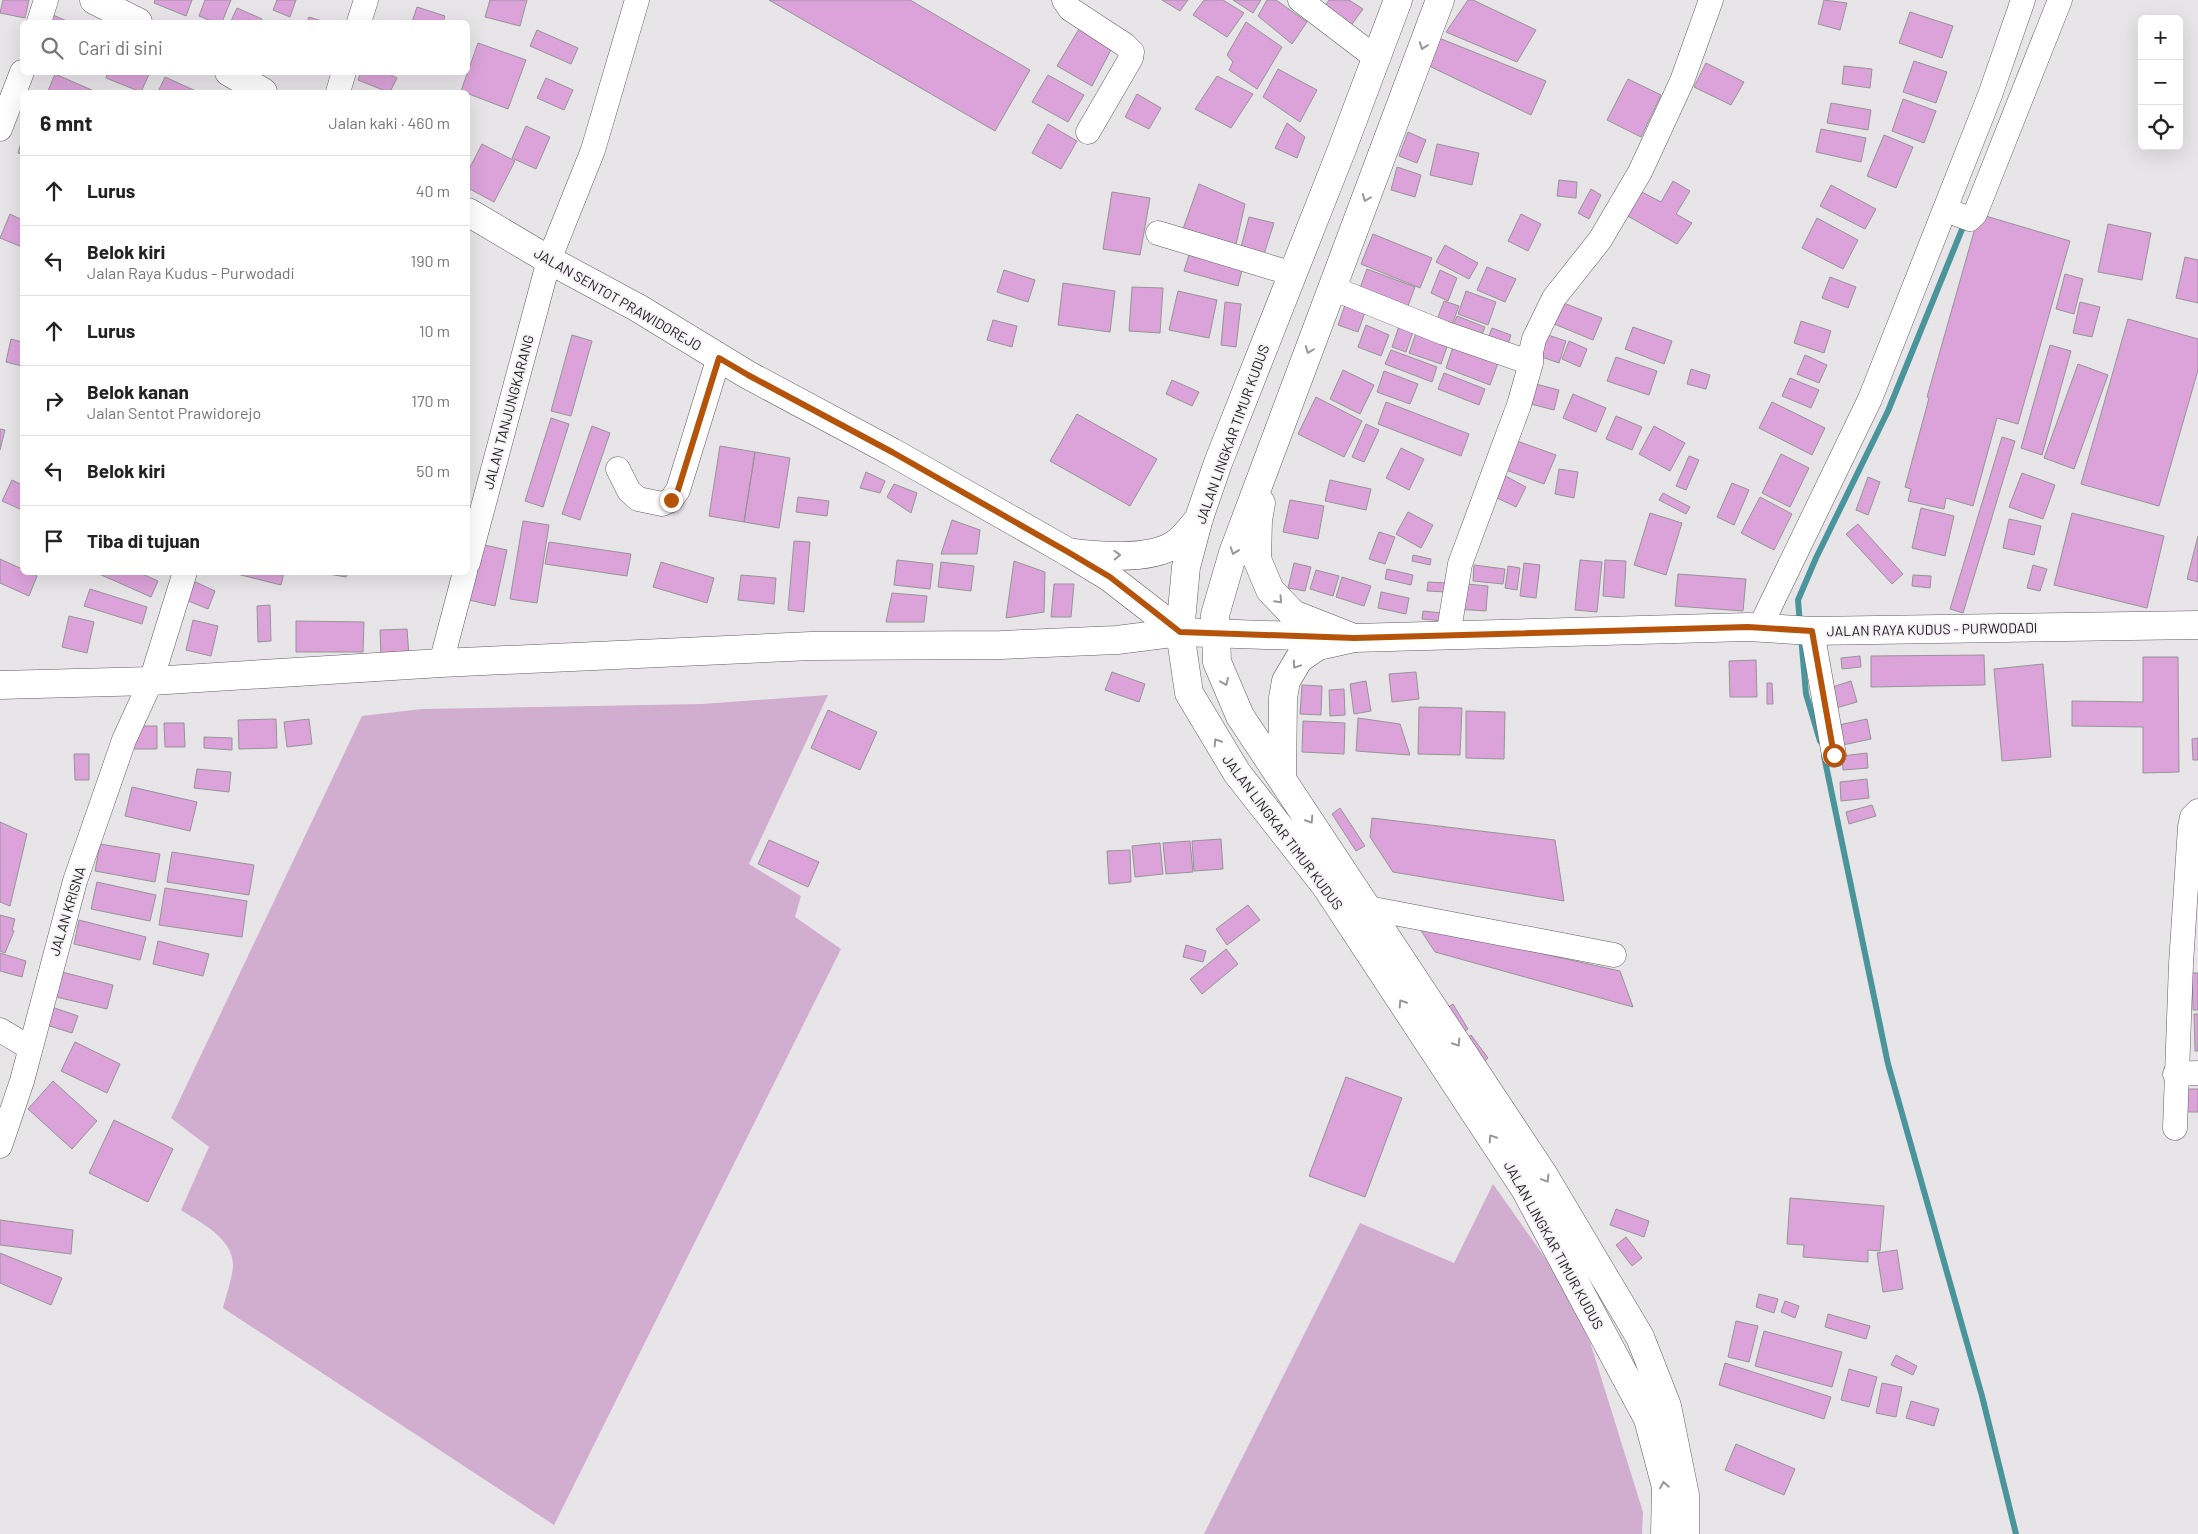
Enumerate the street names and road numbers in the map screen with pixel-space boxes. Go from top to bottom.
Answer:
street label: JALAN SENTOT PRAWIDOREJO [531,244,705,354]
street label: JALAN TANJUNGKARANG [479,333,537,491]
street label: JALAN LINGKAR TIMUR KUDUS [1192,342,1272,526]
street label: JALAN RAYA KUDUS - PURWODADI [1827,619,2037,639]
street label: JALAN LINGKAR TIMUR KUDUS [1219,751,1347,913]
street label: JALAN KRISNA [45,864,89,958]
street label: JALAN LINGKAR TIMUR KUDUS [1501,1158,1607,1332]

